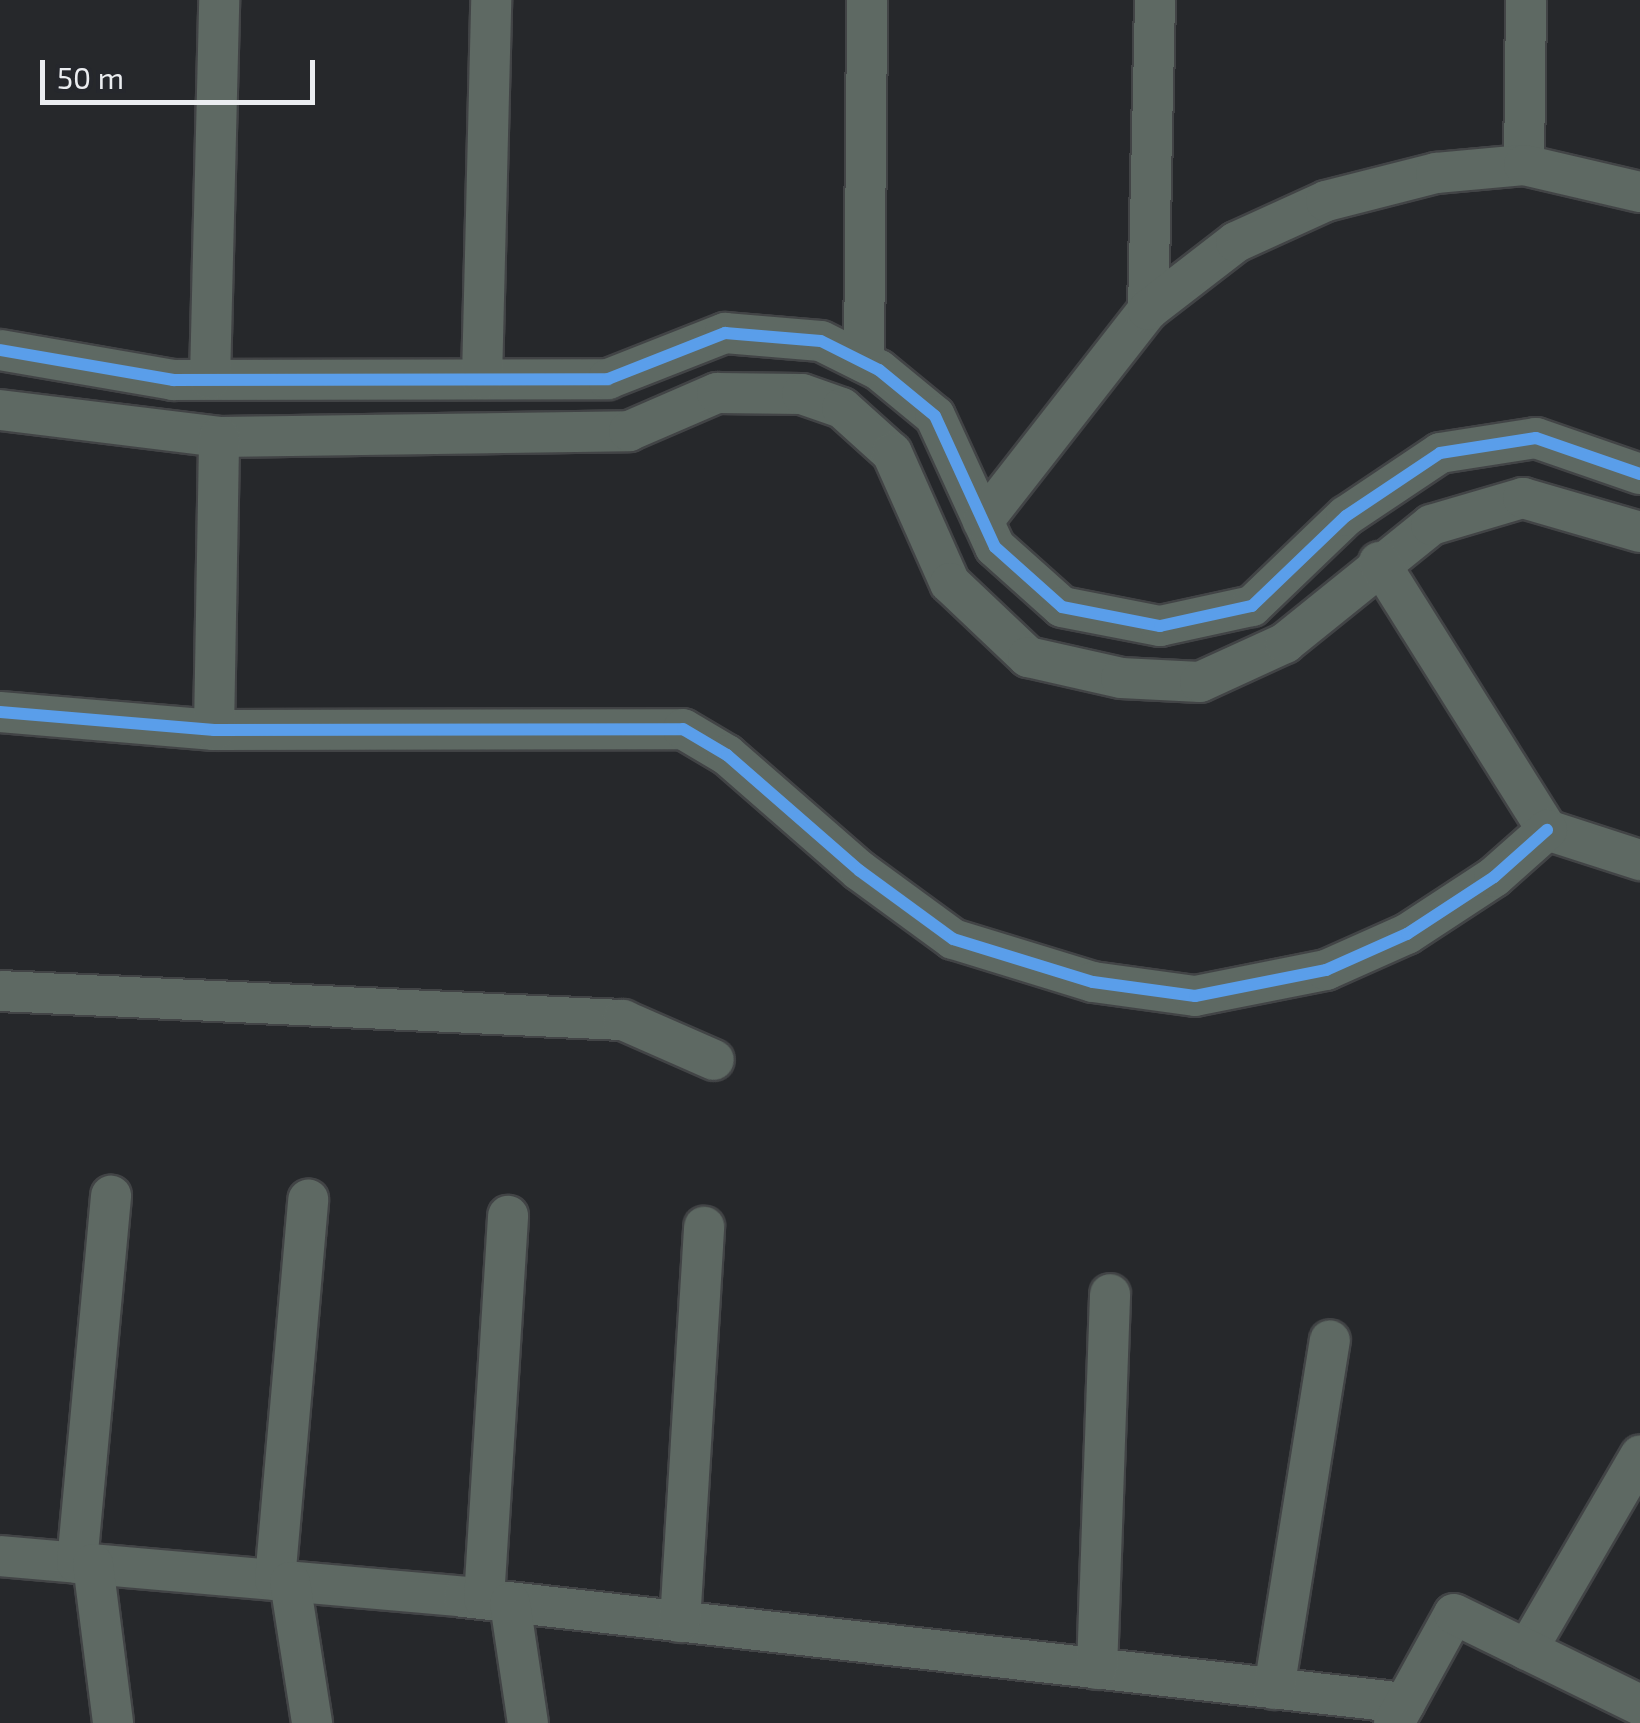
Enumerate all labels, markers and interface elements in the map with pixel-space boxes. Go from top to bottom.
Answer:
scale bar [45,40,320,102]
text: 50 m [57,59,124,95]

